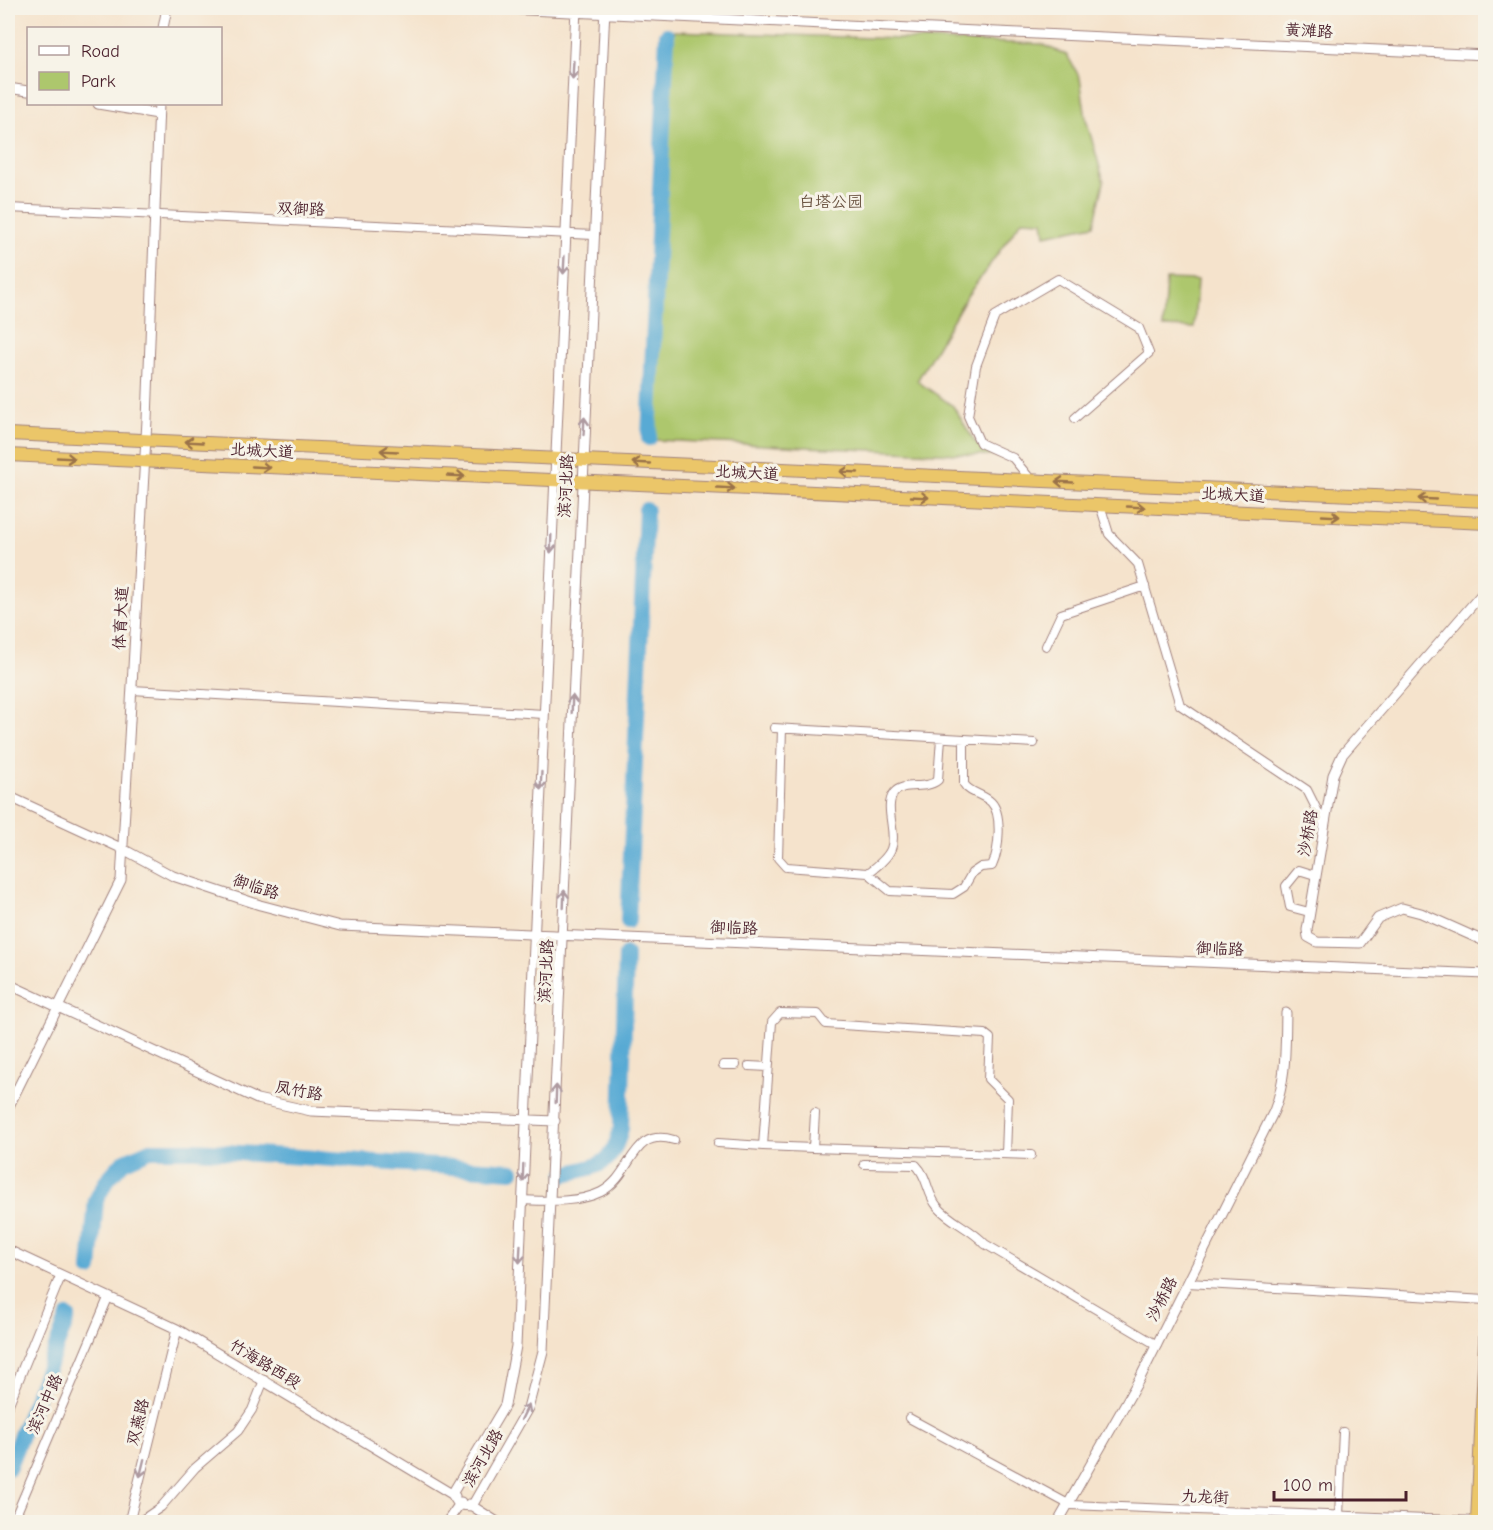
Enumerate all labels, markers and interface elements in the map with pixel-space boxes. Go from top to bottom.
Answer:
street label: 黄滩路 [1285,21,1333,41]
legend [27,27,222,105]
text: Road [81,41,120,62]
one-way arrow [567,60,578,80]
text: Park [81,71,116,92]
park label: 白塔公园 [799,193,863,211]
street label: 双御路 [277,199,325,219]
one-way arrow [559,255,570,275]
one-way arrow [579,416,590,436]
one-way arrow [184,437,204,448]
street label: 北城大道 [230,440,294,462]
one-way arrow [379,446,399,457]
one-way arrow [55,453,75,464]
street label: 滨河北路 [555,454,577,518]
one-way arrow [632,457,652,468]
one-way arrow [250,462,270,473]
street label: 北城大道 [715,462,779,484]
one-way arrow [839,467,859,478]
one-way arrow [445,470,465,482]
one-way arrow [1055,477,1075,488]
one-way arrow [715,483,735,494]
street label: 北城大道 [1201,484,1265,506]
one-way arrow [910,492,930,503]
one-way arrow [1418,493,1438,504]
one-way arrow [1126,502,1146,513]
one-way arrow [1320,511,1340,522]
one-way arrow [546,533,557,553]
street label: 体育大道 [110,586,132,650]
one-way arrow [567,695,578,715]
one-way arrow [536,770,547,790]
street label: 沙桥路 [1295,808,1321,858]
street label: 御临路 [230,871,282,903]
one-way arrow [558,890,570,910]
street label: 御临路 [710,918,758,938]
street label: 滨河北路 [535,939,557,1003]
street label: 御临路 [1196,939,1244,959]
street label: 凤竹路 [274,1078,324,1104]
one-way arrow [550,1085,562,1105]
one-way arrow [518,1162,529,1182]
one-way arrow [514,1243,526,1263]
street label: 沙桥路 [1143,1274,1181,1324]
street label: 竹海路西段 [226,1336,304,1392]
street label: 滨河中路 [24,1371,66,1437]
street label: 双燕路 [123,1397,153,1447]
one-way arrow [520,1404,531,1422]
street label: 滨河北路 [459,1426,507,1490]
one-way arrow [136,1458,148,1477]
scale bar [1274,1464,1406,1502]
text: 100 m [1283,1475,1333,1496]
street label: 九龙街 [1181,1487,1229,1507]

